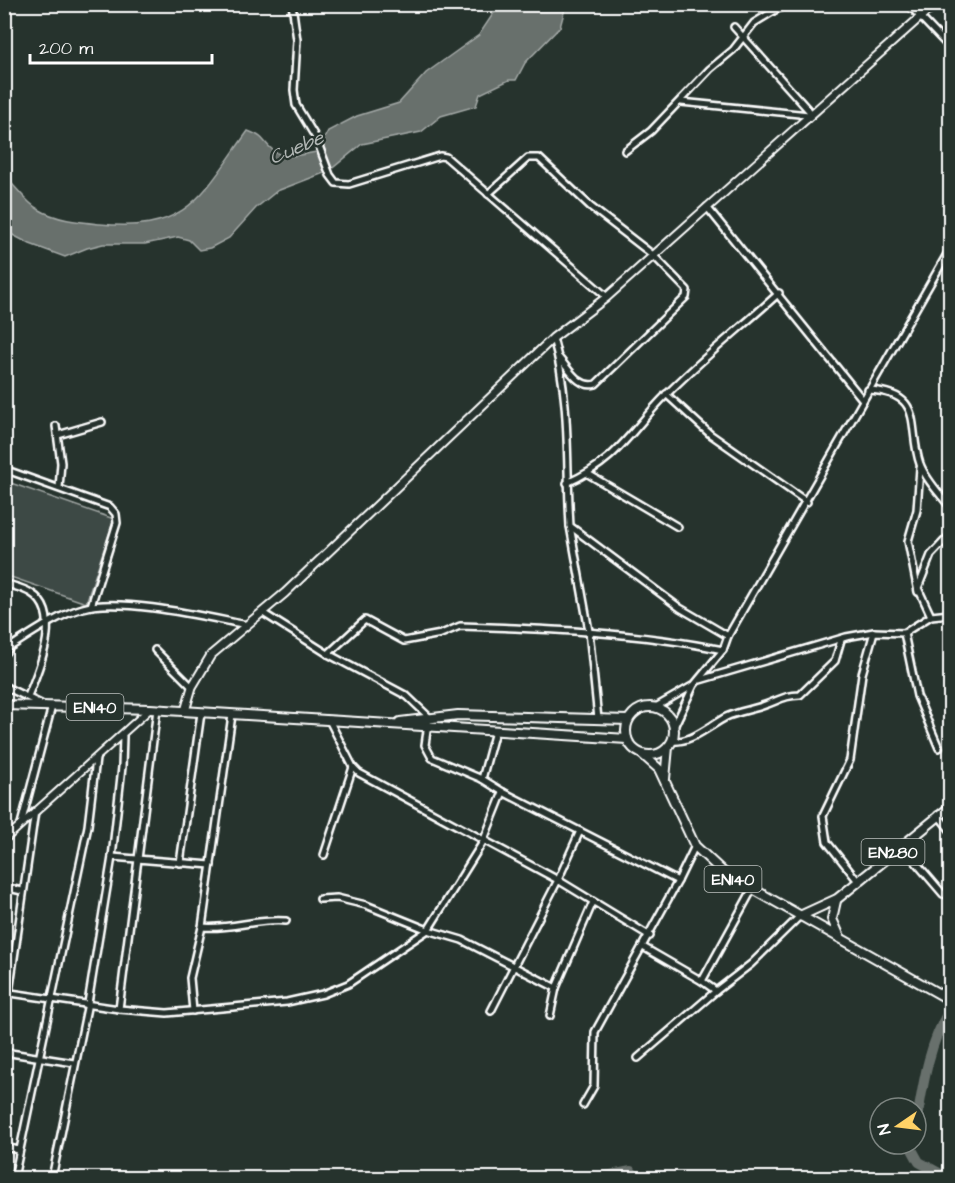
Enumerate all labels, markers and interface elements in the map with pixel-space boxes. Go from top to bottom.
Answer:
scale bar [30,27,212,65]
text: 200 m [39,36,93,61]
water label: Cuebe [265,123,329,172]
road number: EN140 [66,694,124,720]
road number: EN280 [862,839,924,865]
road number: EN140 [704,866,762,892]
north arrow [868,1096,928,1156]
text: N [873,1122,896,1137]

